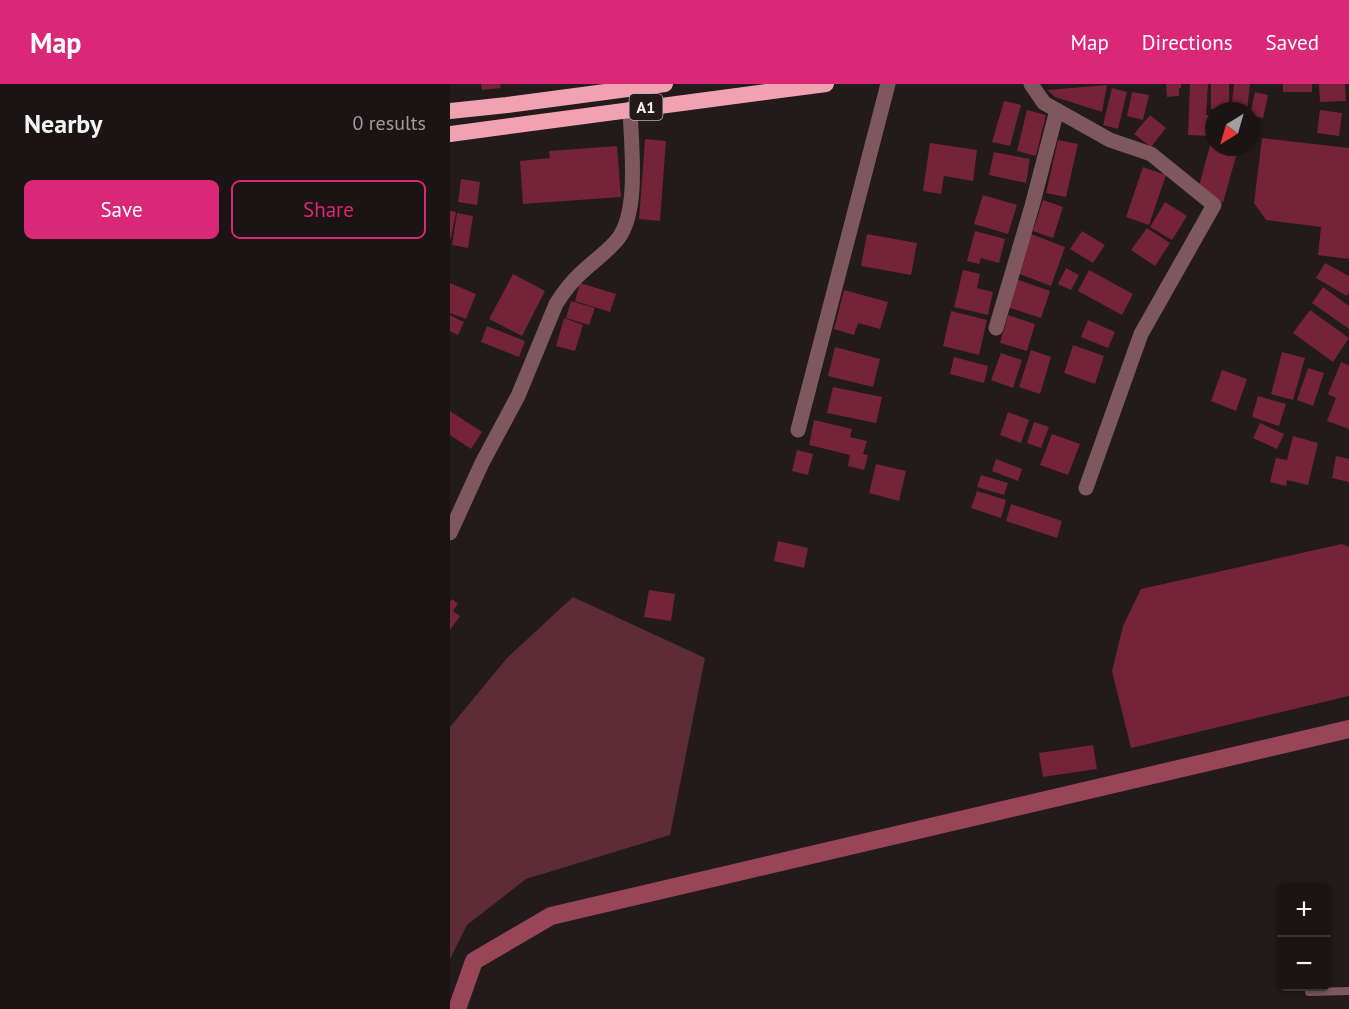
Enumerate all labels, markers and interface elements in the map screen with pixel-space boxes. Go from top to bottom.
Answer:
text: Map [30,24,81,61]
text: Map [1070,29,1109,56]
text: Directions [1142,29,1233,56]
text: Saved [1266,29,1319,56]
road number: A1 [630,94,662,120]
north arrow [1205,102,1259,156]
text: Nearby [24,107,102,140]
text: 0 results [353,110,426,136]
button: Save [24,180,219,239]
button: Share [231,180,426,239]
map controls [1277,883,1331,991]
button: + [1277,883,1331,937]
button: − [1277,937,1331,991]

